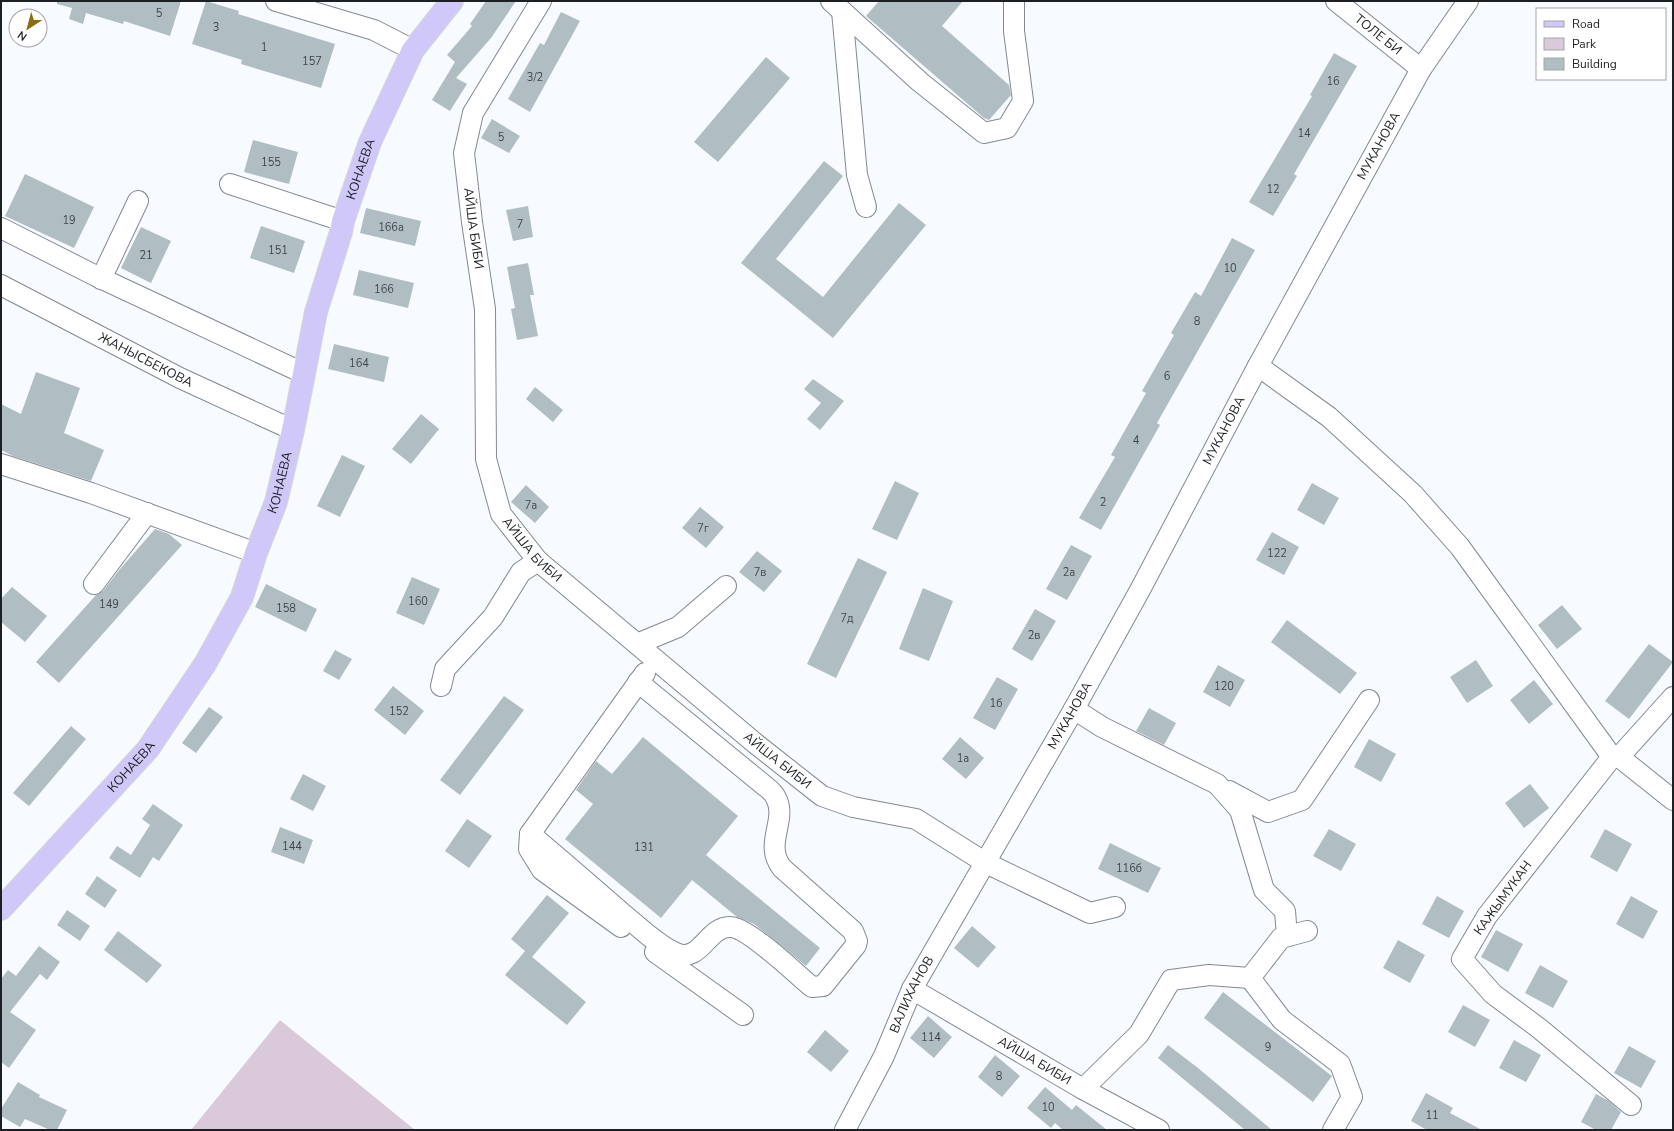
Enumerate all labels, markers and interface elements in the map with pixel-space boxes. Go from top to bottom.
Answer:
house number: 5 [156,6,163,21]
north arrow [8,8,48,48]
legend [1536,8,1666,80]
street label: ТОЛЕ БИ [1351,10,1406,59]
text: Road [1572,16,1600,32]
house number: 3 [213,20,219,35]
text: N [15,27,30,44]
text: Park [1572,36,1597,52]
house number: 1 [261,40,267,55]
house number: 157 [302,54,322,69]
text: Building [1572,56,1617,72]
house number: 3/2 [527,70,543,85]
house number: 16 [1326,74,1340,89]
street label: МУКАНОВА [1353,108,1405,183]
house number: 14 [1297,126,1311,141]
house number: 5 [498,130,505,145]
street label: КОНАЕВА [342,136,380,202]
house number: 155 [261,155,281,170]
house number: 12 [1266,182,1280,197]
street label: АЙША БИБИ [459,187,488,270]
house number: 19 [62,213,76,228]
house number: 7 [517,217,523,232]
house number: 166а [378,220,404,235]
house number: 151 [268,243,288,258]
house number: 21 [139,248,153,263]
house number: 10 [1223,261,1237,276]
house number: 166 [374,282,394,297]
house number: 8 [1194,314,1201,329]
street label: ЖАНЫСБЕКОВА [95,328,196,392]
house number: 164 [349,356,369,371]
house number: 6 [1164,369,1171,384]
street label: МУКАНОВА [1199,393,1250,468]
house number: 4 [1133,433,1140,448]
street label: КОНАЕВА [263,449,297,516]
house number: 2 [1100,495,1106,510]
house number: 7а [525,498,537,513]
street label: АЙША БИБИ [498,514,566,586]
house number: 7г [697,521,709,536]
house number: 122 [1267,546,1287,561]
house number: 7в [754,565,766,580]
house number: 2а [1063,565,1075,580]
house number: 160 [408,594,428,609]
house number: 149 [99,597,119,612]
house number: 158 [276,601,296,616]
house number: 7д [840,611,854,626]
house number: 2в [1028,628,1040,643]
street label: МУКАНОВА [1044,678,1097,753]
house number: 120 [1214,679,1234,694]
house number: 1б [990,696,1002,711]
house number: 152 [389,704,409,719]
street label: АЙША БИБИ [740,728,815,793]
street label: КОНАЕВА [104,737,160,796]
house number: 1а [957,751,969,766]
house number: 144 [282,839,302,854]
house number: 131 [634,840,654,855]
street label: КАЖЫМУКАН [1470,857,1536,939]
house number: 116б [1116,861,1142,876]
street label: ВАЛИХАНОВ [885,953,938,1036]
house number: 114 [921,1030,941,1045]
street label: АЙША БИБИ [995,1032,1075,1089]
house number: 9 [1265,1040,1271,1055]
house number: 8 [996,1069,1003,1084]
house number: 10 [1041,1100,1055,1115]
house number: 11 [1425,1108,1439,1123]

